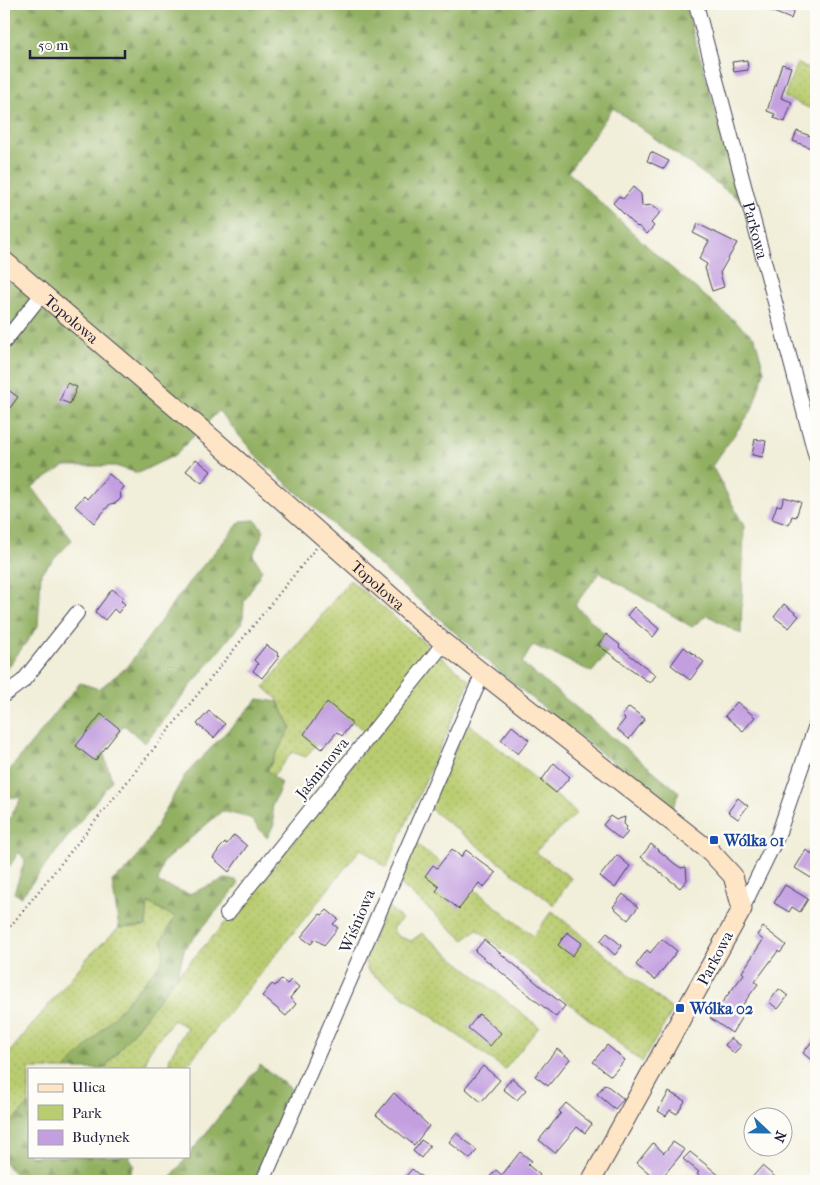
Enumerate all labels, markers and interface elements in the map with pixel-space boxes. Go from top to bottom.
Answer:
scale bar [30,28,125,60]
text: 50 m [38,36,69,54]
street label: Parkowa [739,199,773,261]
street label: Topolowa [41,290,103,348]
street label: Topolowa [347,556,409,614]
street label: Jaśminowa [290,733,353,804]
place label: Wólka 01 [723,831,785,850]
marker: Wólka 01 [708,834,720,846]
street label: Wiśniowa [335,886,379,956]
street label: Parkowa [693,927,737,988]
place label: Wólka 02 [689,999,753,1018]
marker: Wólka 02 [674,1002,686,1014]
legend [28,1068,190,1158]
text: Ulica [72,1078,107,1096]
text: Park [72,1104,102,1122]
north arrow [742,1108,792,1158]
text: Budynek [72,1128,130,1146]
text: N [770,1129,789,1145]

